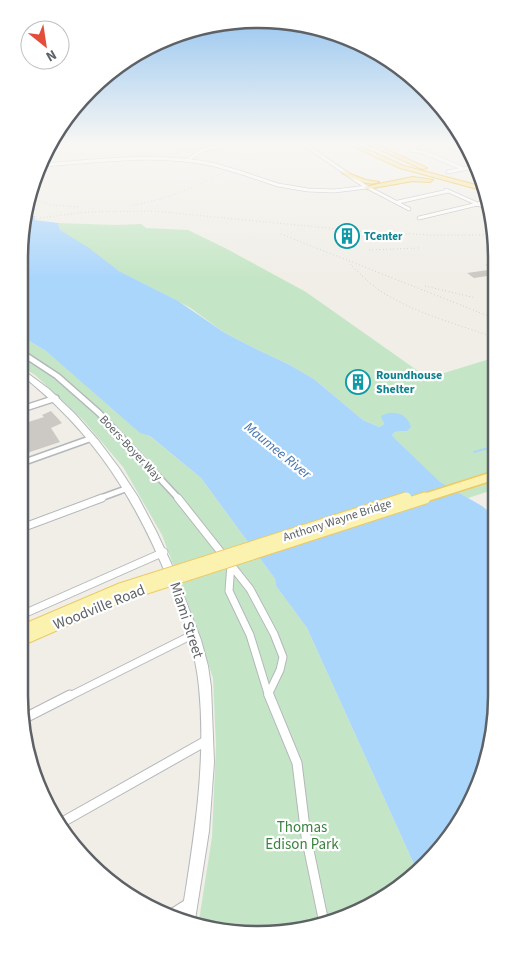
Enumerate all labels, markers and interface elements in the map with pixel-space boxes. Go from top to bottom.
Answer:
north arrow [20,20,70,70]
text: N [42,44,60,66]
building icon: TCenter [334,223,360,249]
place label: TCenter [364,229,403,244]
place label: Roundhouse Shelter [376,367,442,398]
building icon: Roundhouse Shelter [345,369,371,395]
street label: Boers-Boyer Way [95,411,166,486]
water label: Maumee River [240,418,316,485]
street label: Anthony Wayne Bridge [281,495,394,546]
street label: Woodville Road [50,579,148,635]
street label: Miami Street [164,579,209,661]
park label: Thomas Edison Park [265,817,339,855]

